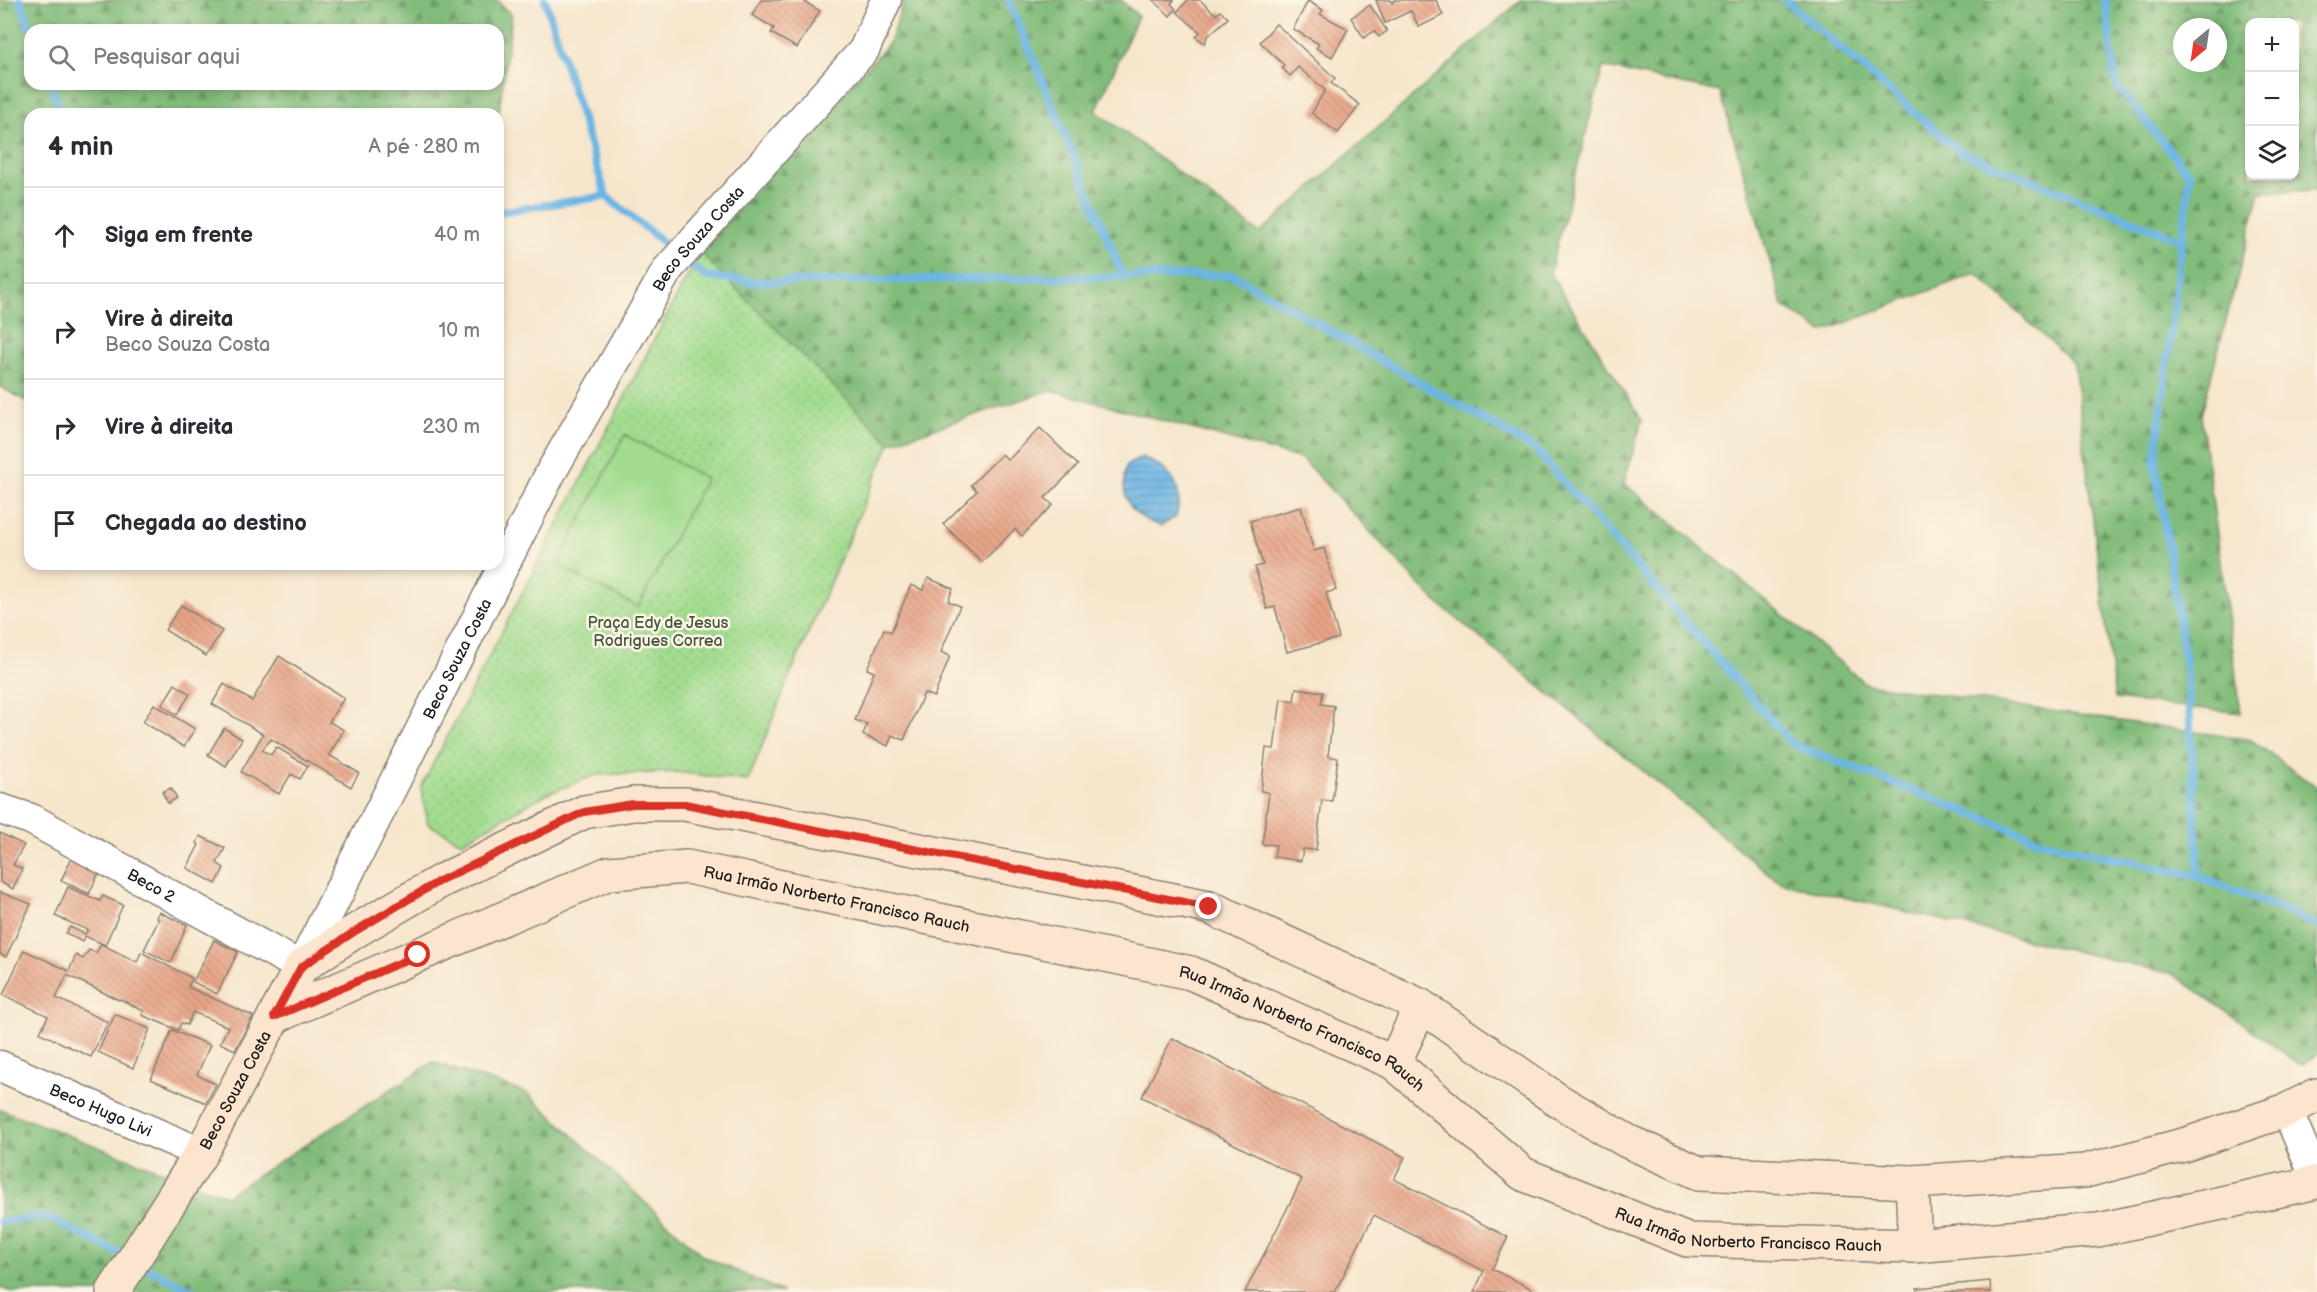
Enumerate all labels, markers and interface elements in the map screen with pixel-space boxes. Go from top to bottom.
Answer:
north arrow [2173,18,2227,72]
map controls [2245,18,2299,180]
button: + [2245,18,2299,72]
search box [24,24,504,90]
icon: search [45,41,78,74]
text: Pesquisar aqui [93,44,240,71]
button: − [2245,72,2299,126]
button: layers [2245,126,2299,180]
text: 4 min [48,132,113,163]
text: A pé · 280 m [369,135,480,159]
street label: Beco Souza Costa [649,183,749,295]
icon: ahead [48,219,81,252]
text: Siga em frente [105,222,253,249]
text: 40 m [434,223,480,247]
text: Vire à direita [105,306,233,333]
icon: right [48,315,81,348]
text: 10 m [439,319,480,343]
text: Beco Souza Costa [105,333,270,357]
icon: right [48,411,81,444]
text: Vire à direita [105,414,233,441]
text: 230 m [423,415,480,439]
icon: arrive [48,507,81,540]
text: Chegada ao destino [105,510,307,537]
street label: Beco Souza Costa [420,596,496,723]
park label: Praça Edy de Jesus Rodrigues Correa [587,614,729,651]
street label: Rua Irmão Norberto Francisco Rauch [702,863,971,937]
street label: Beco 2 [123,866,179,907]
route end [1195,893,1221,919]
route start [404,941,430,967]
street label: Rua Irmão Norberto Francisco Rauch [1177,963,1428,1096]
street label: Beco Souza Costa [196,1028,276,1154]
street label: Beco Hugo Livi [46,1081,154,1142]
street label: Rua Irmão Norberto Francisco Rauch [1612,1204,1882,1256]

